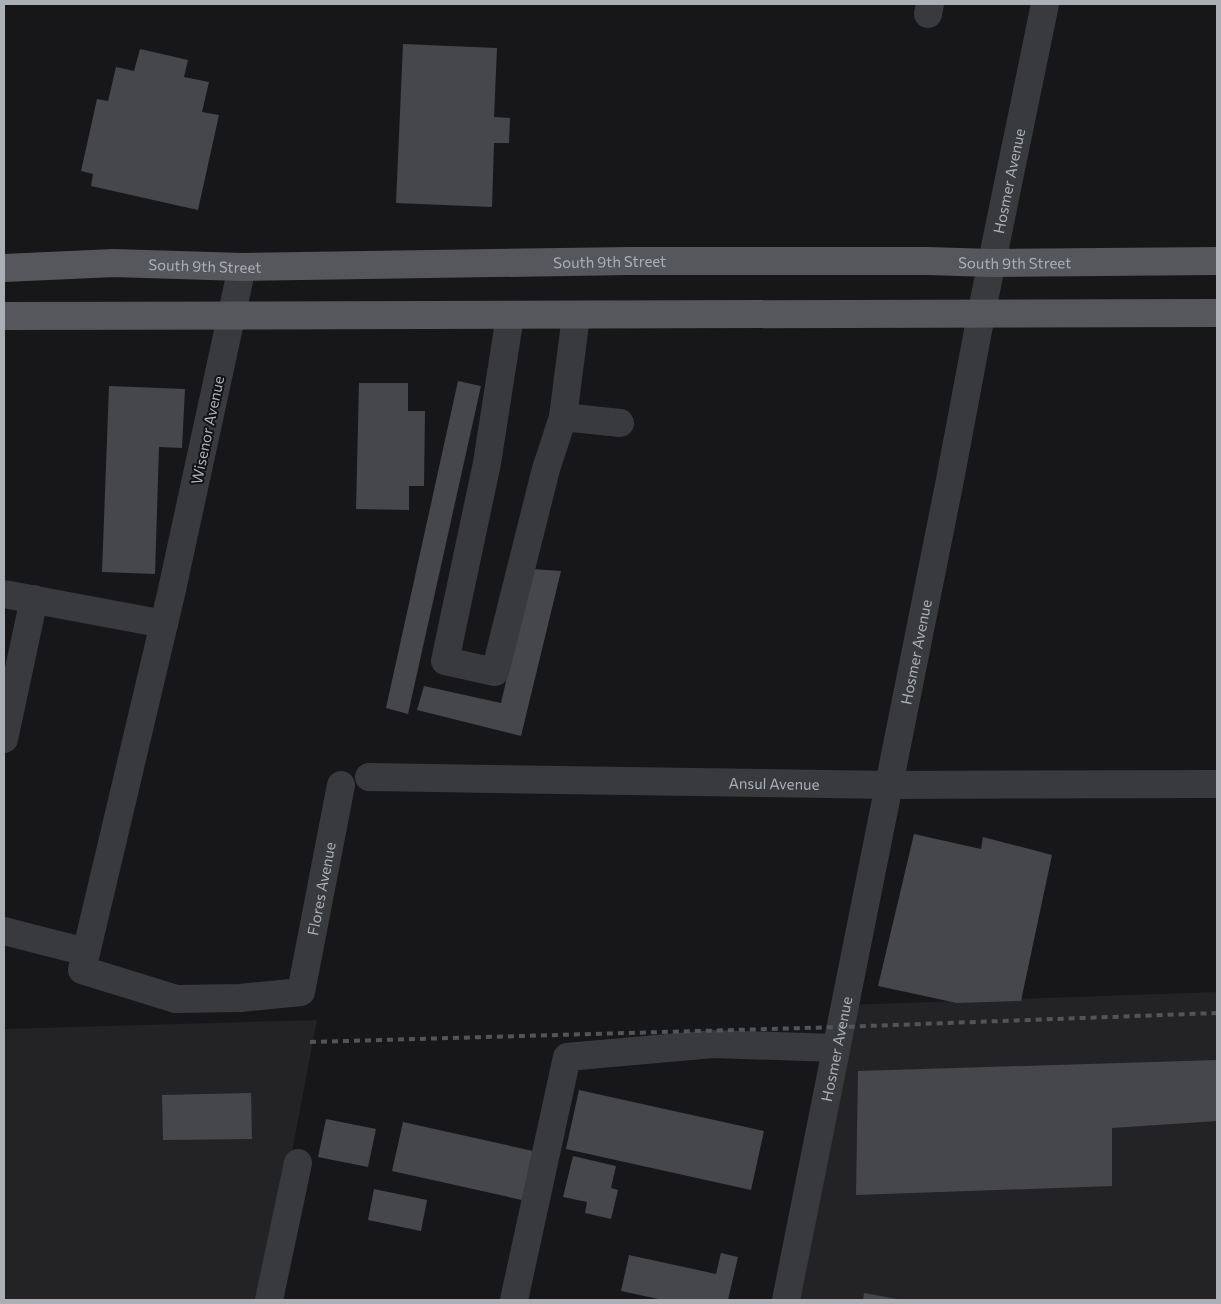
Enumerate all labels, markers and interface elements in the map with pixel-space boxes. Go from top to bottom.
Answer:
street label: Hosmer Avenue [989,127,1028,235]
street label: South 9th Street [553,252,666,271]
street label: South 9th Street [958,253,1071,272]
street label: South 9th Street [148,255,261,276]
street label: Wisenor Avenue [187,374,227,486]
street label: Hosmer Avenue [896,598,935,706]
street label: Ansul Avenue [728,774,820,793]
street label: Flores Avenue [303,840,339,937]
street label: Hosmer Avenue [817,995,856,1103]

